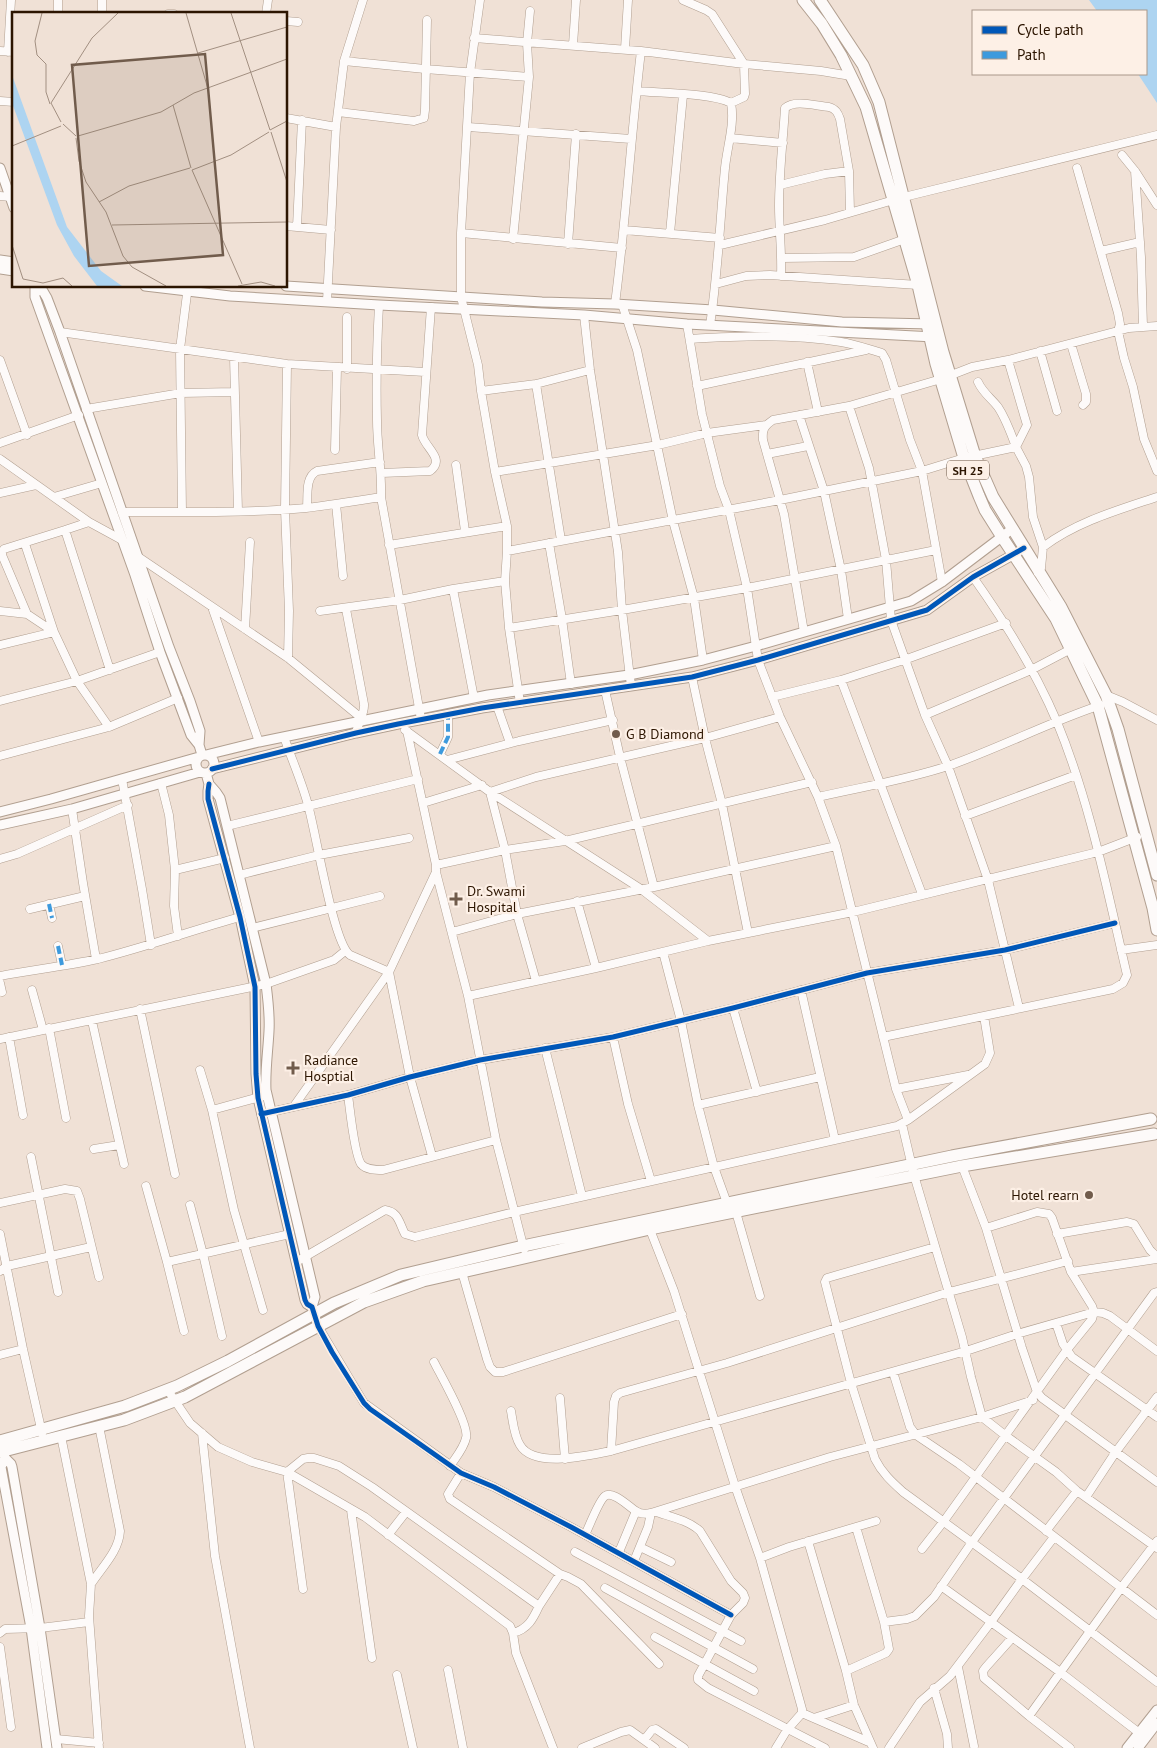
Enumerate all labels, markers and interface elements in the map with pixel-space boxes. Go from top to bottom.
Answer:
legend [972,10,1147,75]
inset map [12,12,288,288]
text: Cycle path [1017,20,1083,39]
text: Path [1017,45,1046,64]
road number: SH 25 [947,460,989,480]
place label: G B Diamond [626,725,704,743]
marker: G B Diamond [610,728,622,740]
place label: Dr. Swami Hospital [467,882,526,916]
marker: Dr. Swami Hospital [449,892,463,906]
place label: Radiance Hosptial [304,1051,358,1085]
marker: Radiance Hosptial [286,1061,300,1075]
place label: Hotel rearn [1011,1186,1079,1204]
marker: Hotel rearn [1083,1189,1095,1201]

